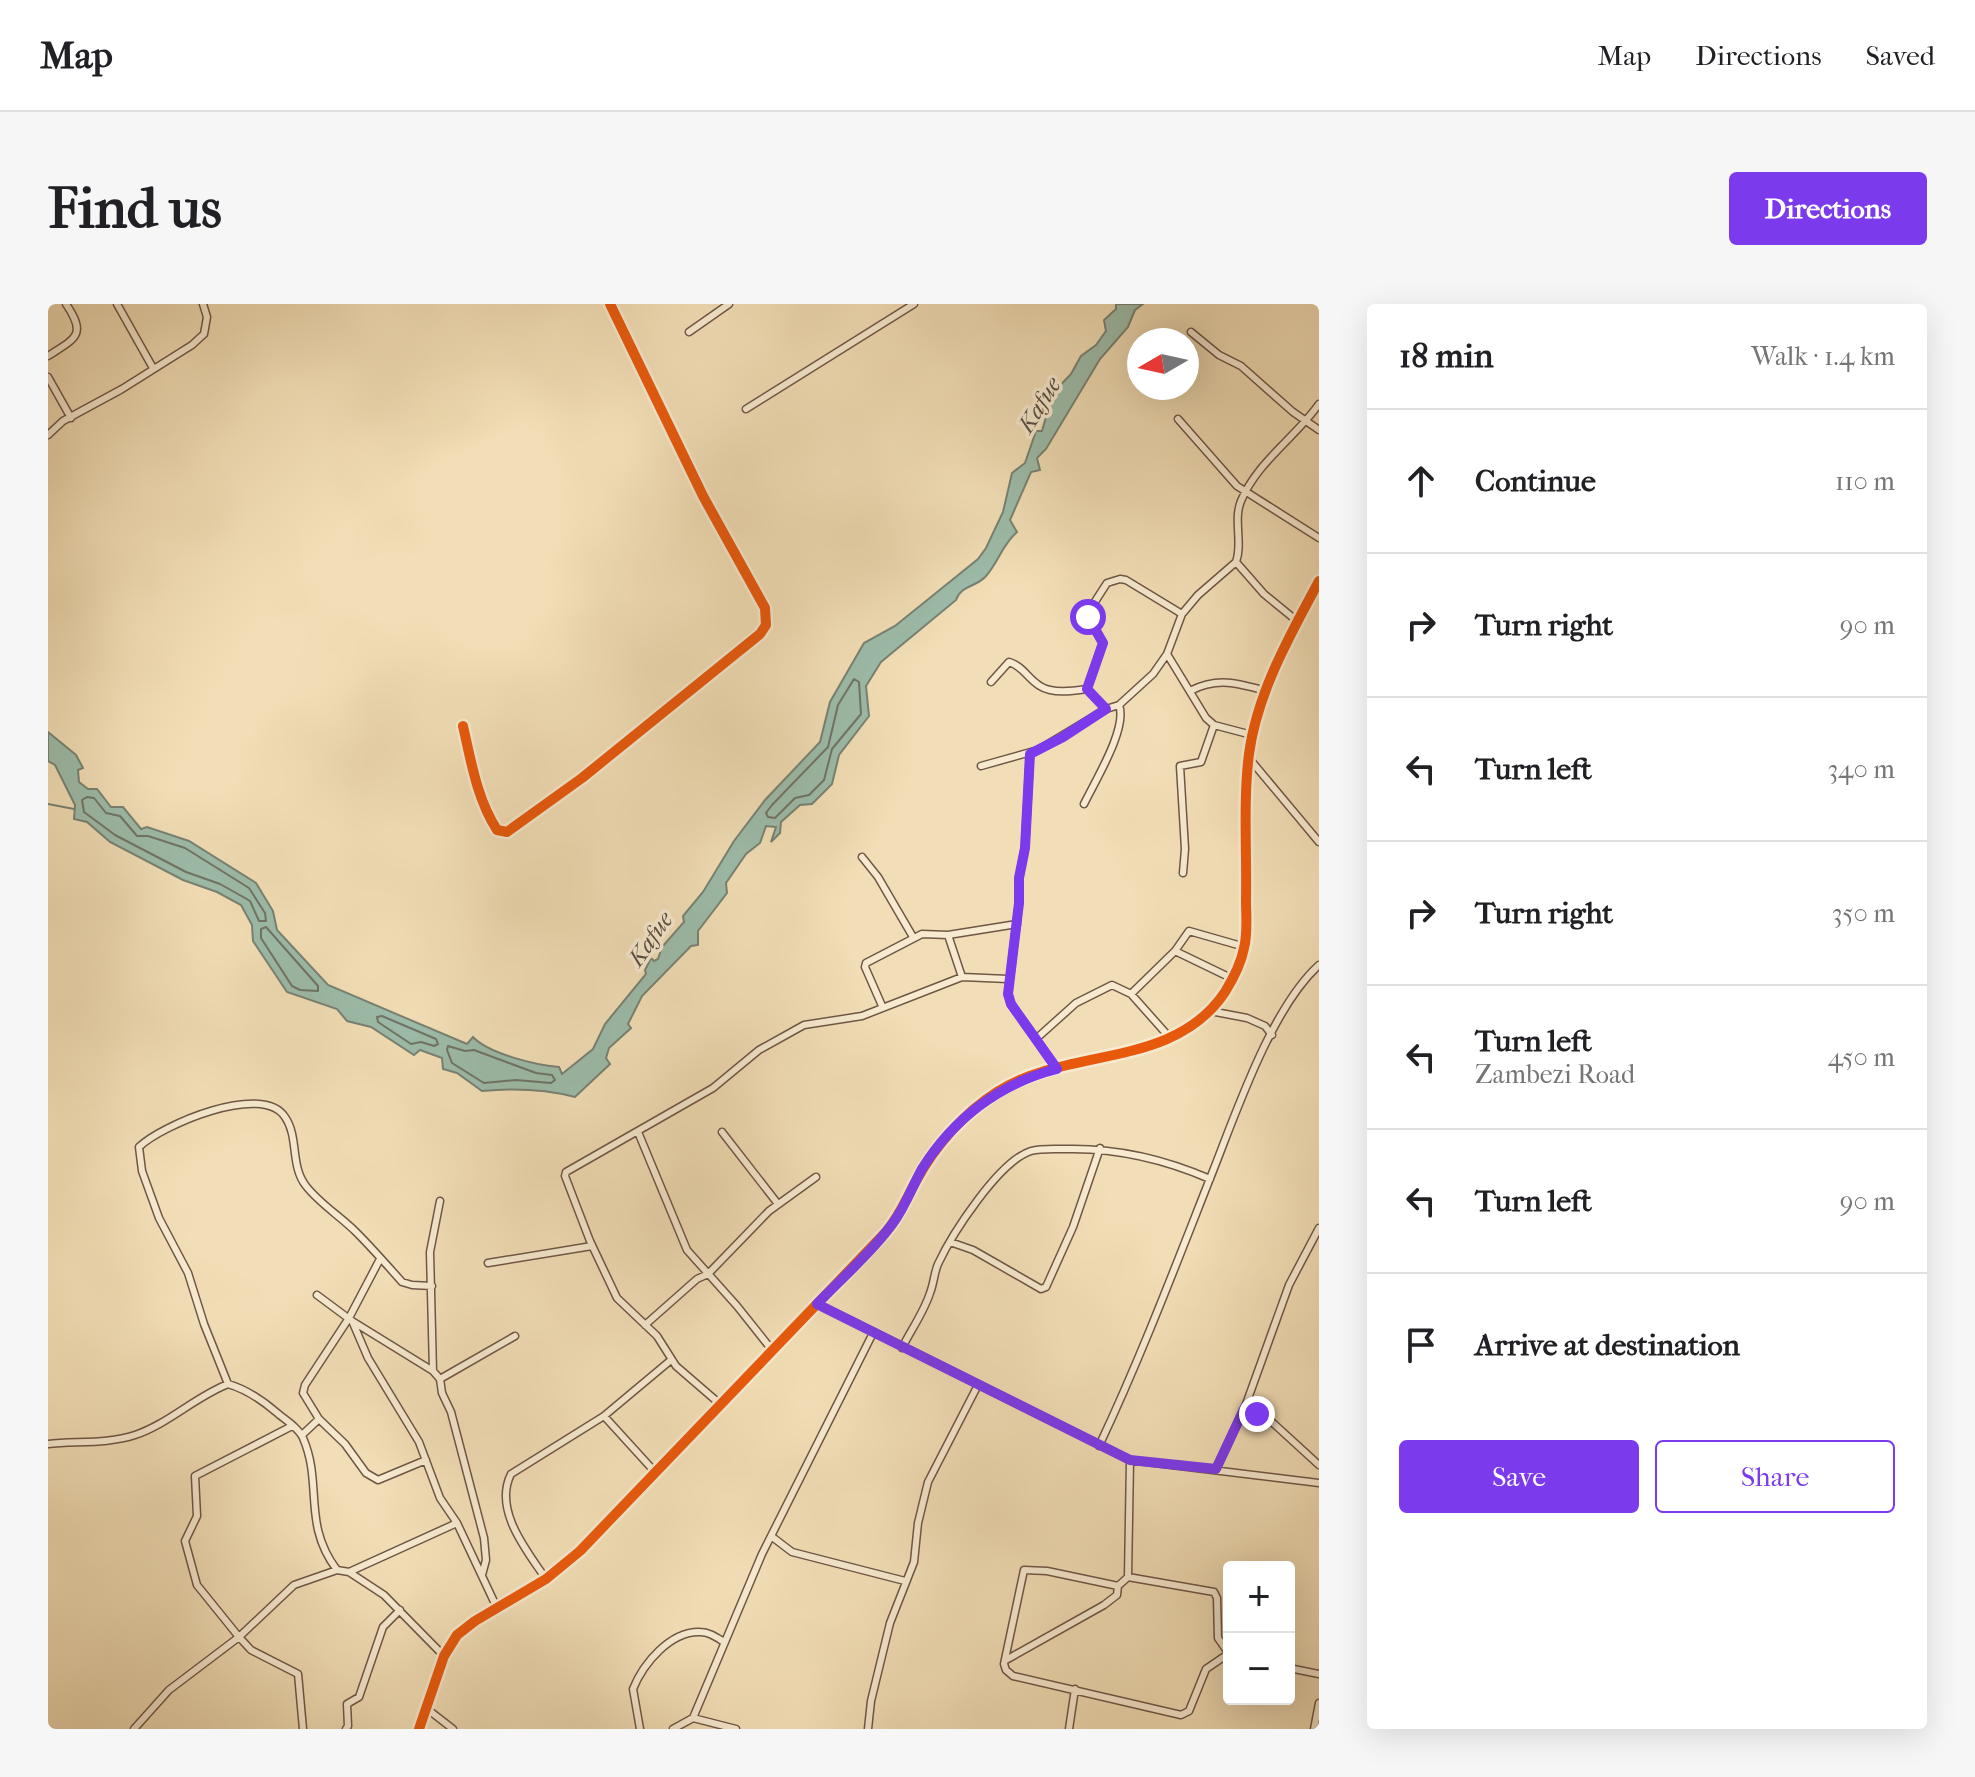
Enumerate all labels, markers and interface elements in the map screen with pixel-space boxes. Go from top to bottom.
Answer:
text: Map [40,33,113,78]
text: Map [1598,39,1651,72]
text: Directions [1695,39,1822,72]
text: Saved [1866,39,1935,72]
button: Directions [1729,172,1927,245]
text: Find us [48,176,222,241]
north arrow [1127,328,1199,400]
text: 18 min [1399,336,1494,376]
text: Walk · 1.4 km [1751,341,1895,372]
water label: Kafue [1010,371,1067,439]
icon: ahead [1399,459,1443,503]
text: Continue [1475,464,1596,499]
text: 110 m [1835,466,1895,497]
route start [1070,599,1106,635]
icon: right [1399,603,1443,647]
text: Turn right [1475,608,1613,643]
text: 90 m [1840,610,1895,641]
icon: left [1399,747,1443,791]
text: Turn left [1475,752,1592,787]
text: 340 m [1827,754,1895,785]
icon: right [1399,891,1443,935]
text: Turn right [1475,896,1613,931]
text: 350 m [1832,898,1895,929]
water label: Kafue [620,905,679,973]
text: Turn left [1475,1024,1592,1059]
icon: left [1399,1035,1443,1079]
text: 450 m [1828,1042,1895,1073]
text: Zambezi Road [1475,1059,1635,1090]
icon: left [1399,1179,1443,1223]
text: Turn left [1475,1184,1592,1219]
text: 90 m [1840,1186,1895,1217]
icon: arrive [1399,1323,1443,1367]
text: Arrive at destination [1475,1328,1740,1363]
route end [1239,1396,1275,1432]
button: Save [1399,1440,1639,1513]
button: Share [1655,1440,1895,1513]
map controls [1223,1561,1295,1705]
button: + [1223,1561,1295,1633]
button: − [1223,1633,1295,1705]

